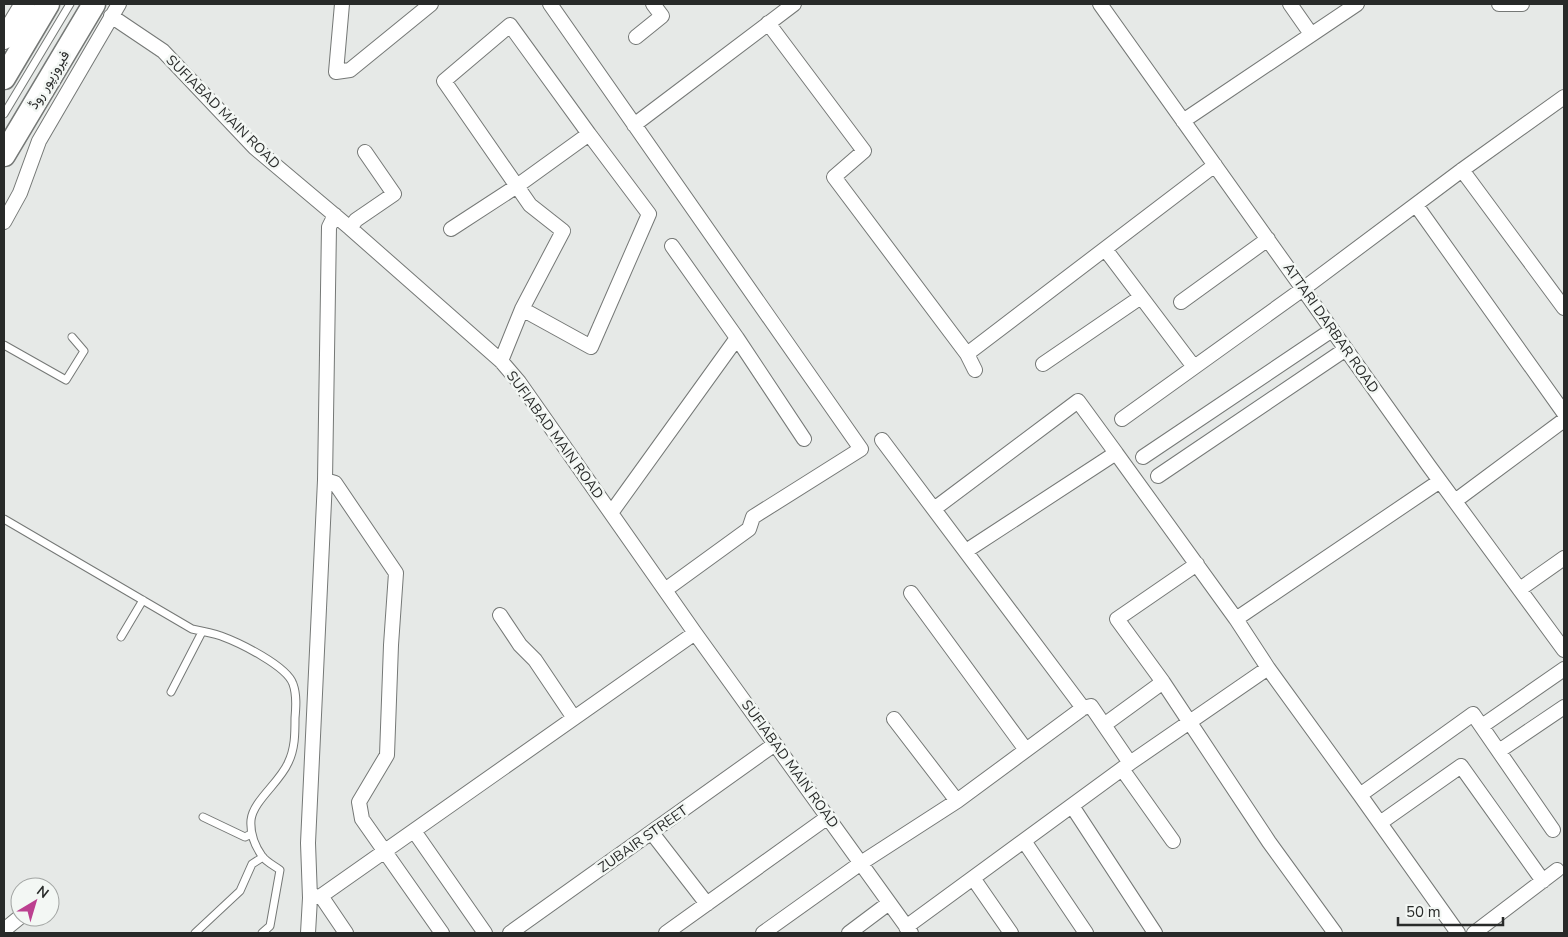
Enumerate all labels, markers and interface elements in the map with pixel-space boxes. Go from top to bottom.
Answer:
street label: فیروزپور روڈ [24,47,74,113]
street label: SUFIABAD MAIN ROAD [162,51,284,173]
street label: ATTARI DARBAR ROAD [1279,259,1383,397]
street label: SUFIABAD MAIN ROAD [502,367,608,503]
street label: SUFIABAD MAIN ROAD [737,696,843,832]
street label: ZUBAIR STREET [594,801,692,877]
north arrow [10,877,60,927]
text: N [33,881,53,903]
scale bar [1398,894,1503,926]
text: 50 m [1406,902,1441,922]

